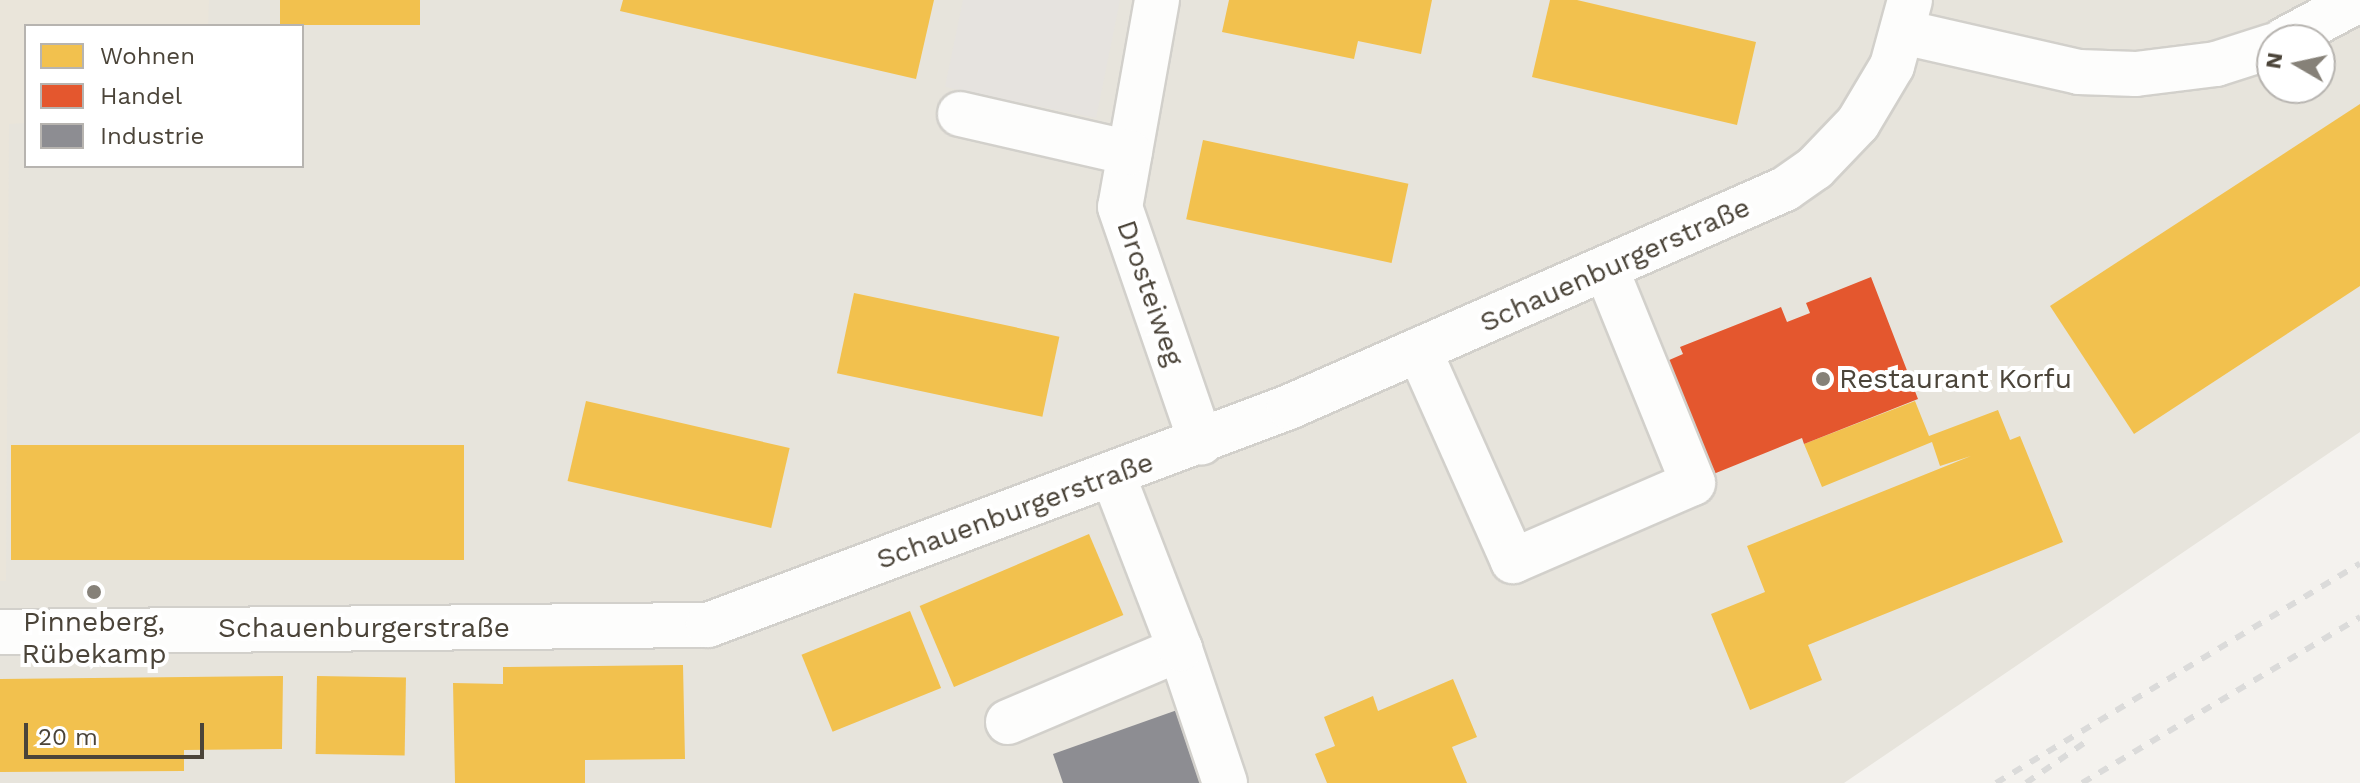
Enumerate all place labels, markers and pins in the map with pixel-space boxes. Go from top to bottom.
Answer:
place label: Restaurant Korfu [1839,362,2072,396]
marker: Restaurant Korfu [1814,370,1832,388]
marker: Pinneberg, Rübekamp [85,583,103,601]
place label: Pinneberg, Rübekamp [22,605,166,671]

